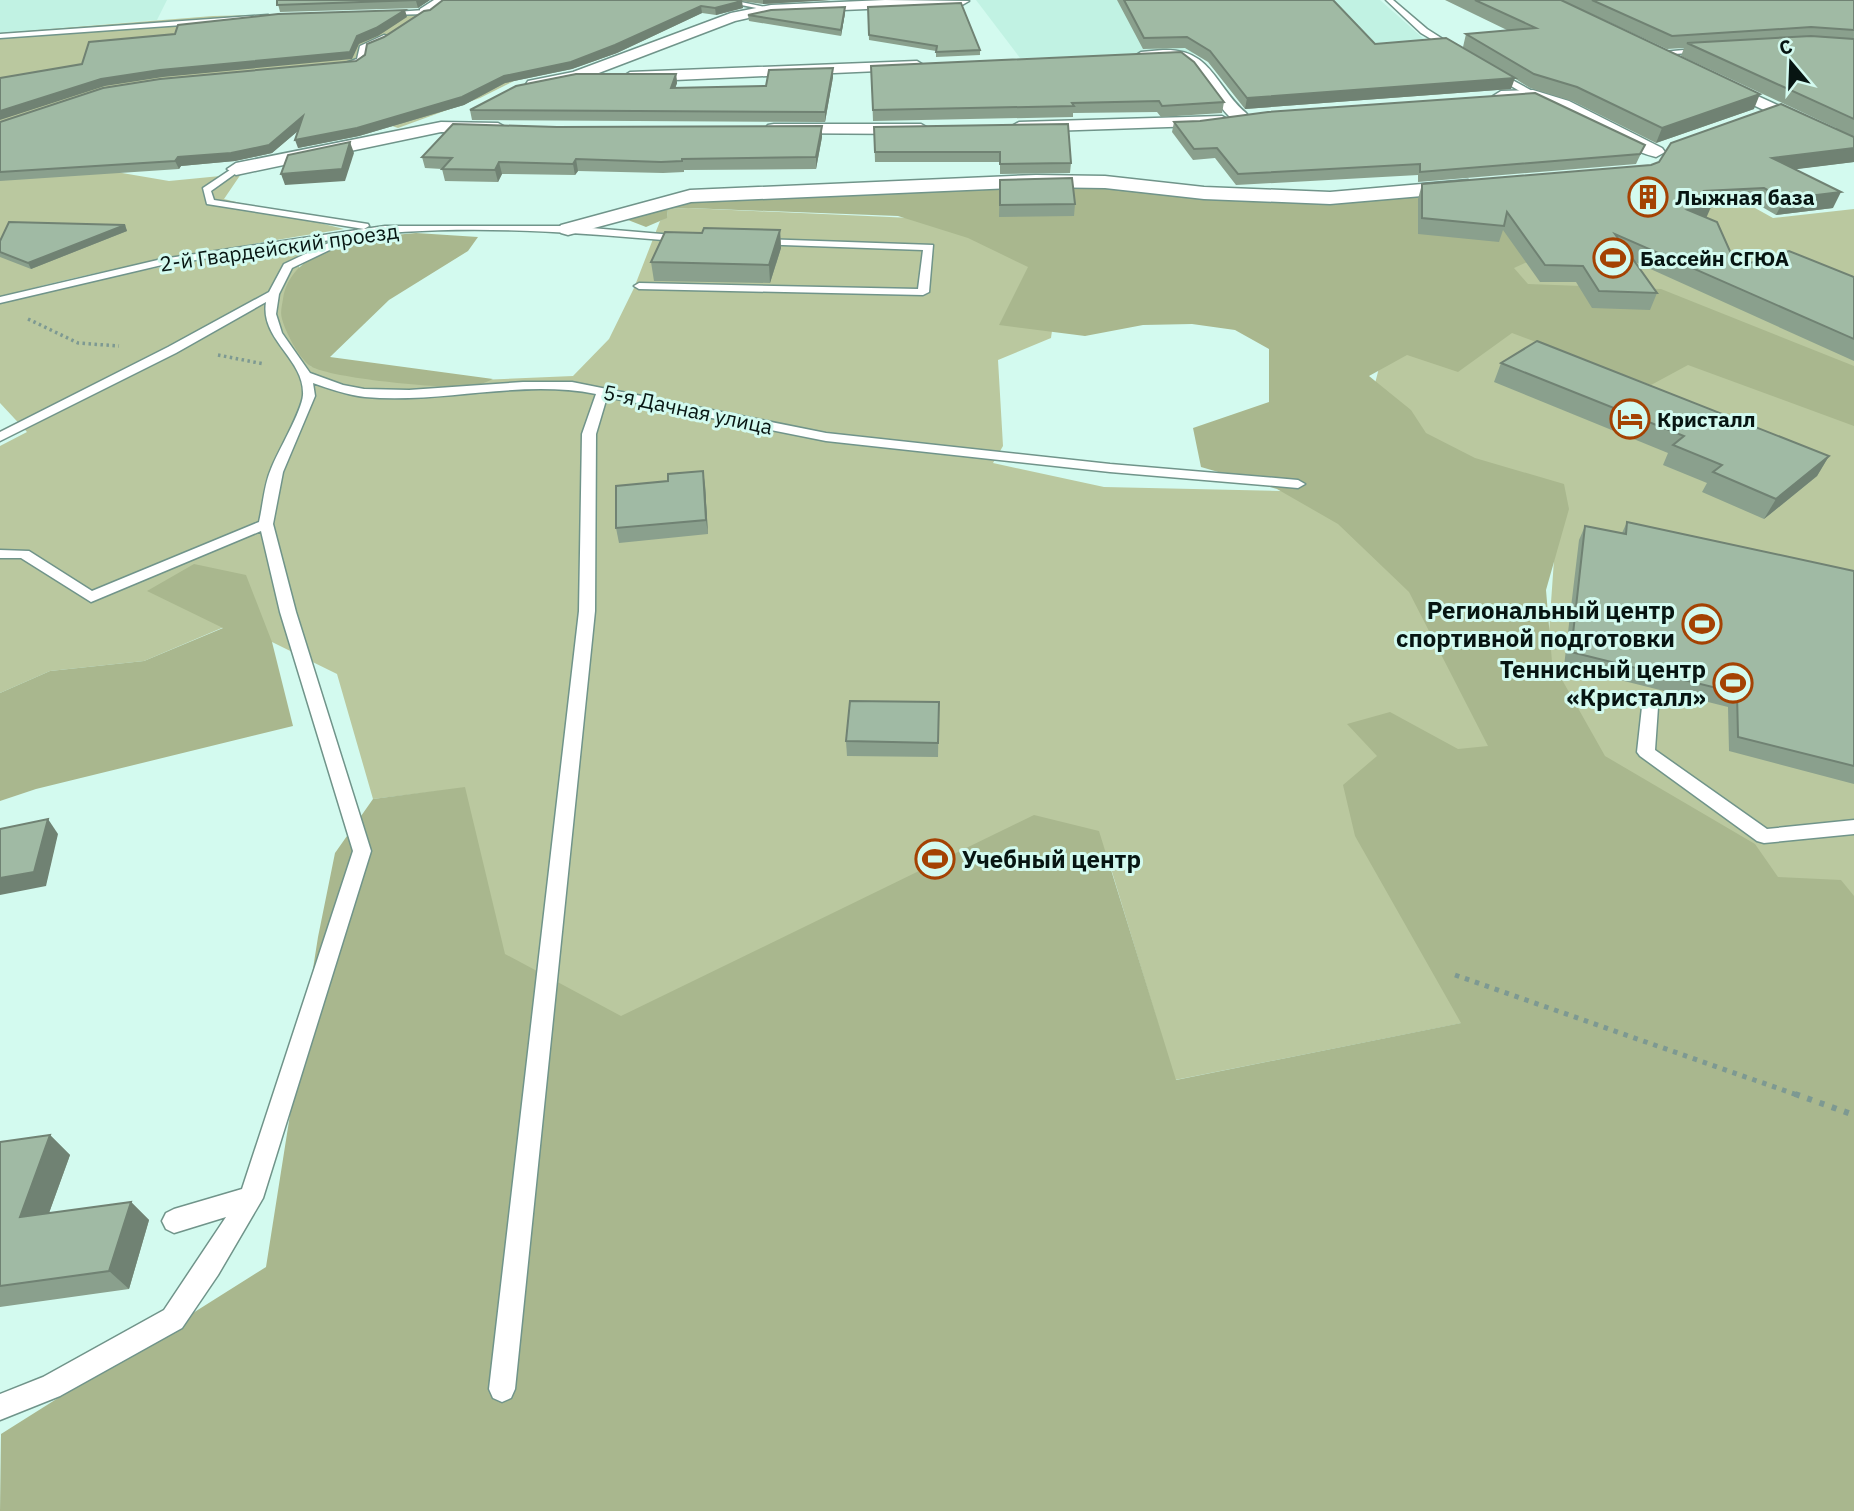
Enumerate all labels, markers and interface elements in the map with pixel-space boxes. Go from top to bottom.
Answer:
north arrow [1756,28,1826,98]
text: С [1776,34,1795,60]
building icon: Лыжная база [1627,176,1669,218]
place label: Лыжная база [1675,183,1815,211]
street label: 2-й Гвардейский проезд [158,216,400,278]
sports icon: Бассейн СГЮА [1592,237,1634,279]
place label: Бассейн СГЮА [1640,244,1789,272]
street label: 5-я Дачная улица [601,377,775,441]
hotel icon: Кристалл [1609,398,1651,440]
place label: Кристалл [1657,405,1756,433]
place label: Региональный центр спортивной подготовки [1396,594,1675,654]
sports icon: Региональный центр спортивной подготовки [1681,603,1723,645]
place label: Теннисный центр «Кристалл» [1500,653,1706,713]
sports icon: Теннисный центр «Кристалл» [1712,662,1754,704]
sports icon: Учебный центр [914,838,956,880]
place label: Учебный центр [962,843,1141,875]

